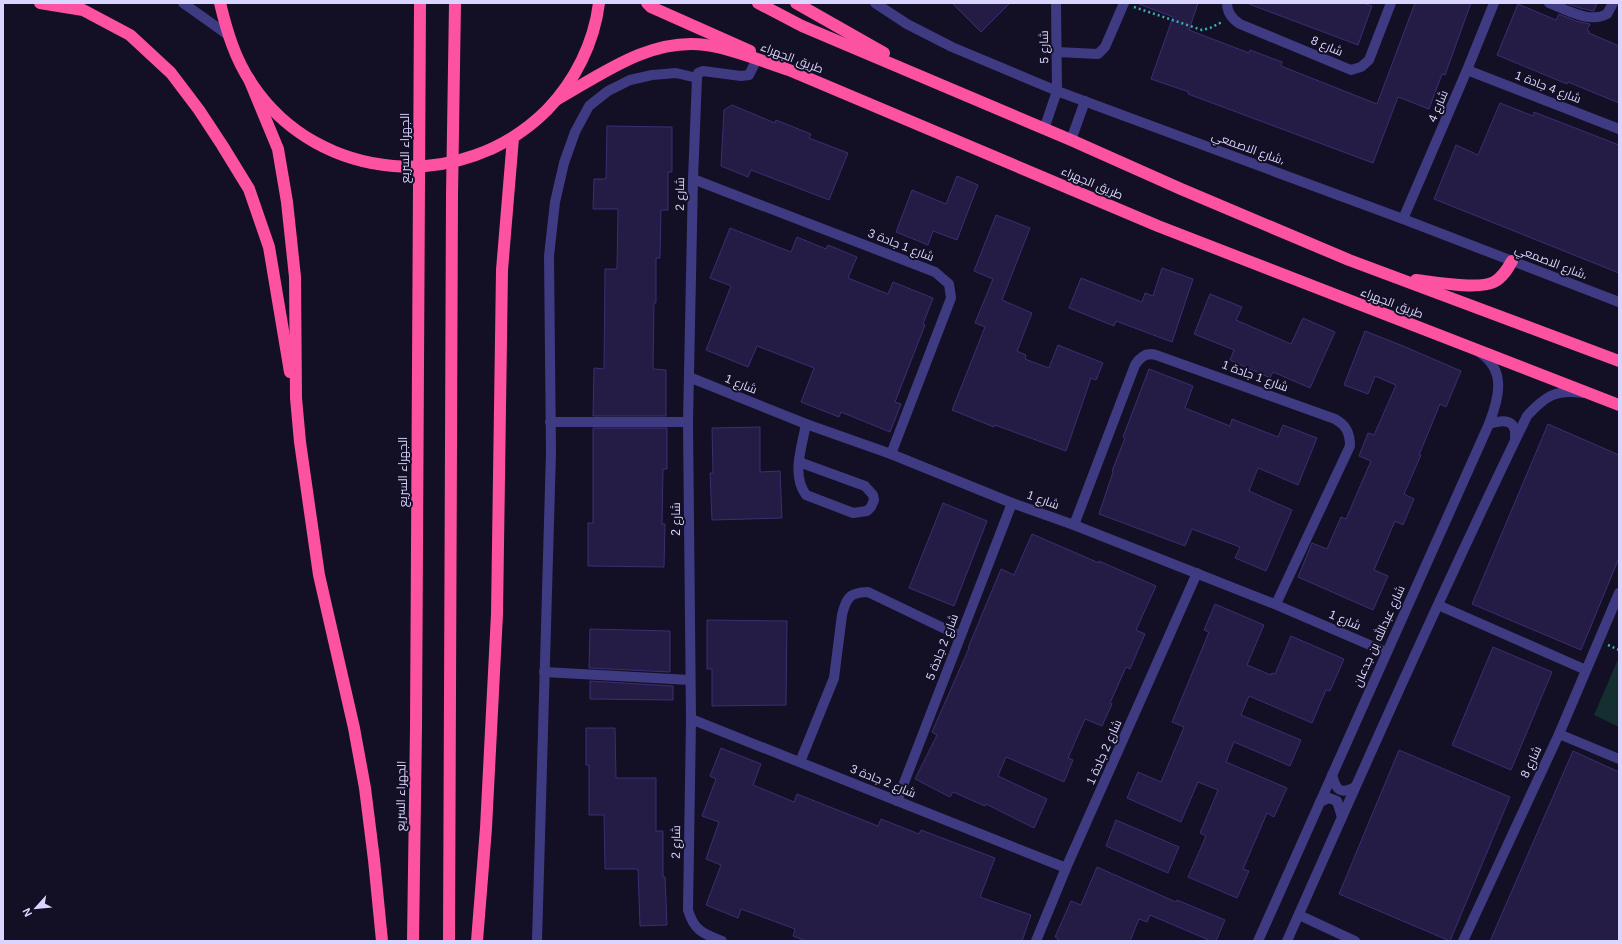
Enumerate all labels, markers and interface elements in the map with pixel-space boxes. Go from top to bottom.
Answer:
street label: شارع 5 [1037,30,1052,64]
street label: شارع 8 [1309,33,1345,60]
street label: طريق الجهراء [759,40,825,76]
street label: شارع 4 جادة 1 [1513,68,1583,107]
street label: شارع 4 [1425,88,1452,124]
street label: الجهراء السريع [398,113,413,183]
street label: شارع الاصمعي، [1209,128,1287,171]
street label: طريق الجهراء [1059,164,1125,202]
street label: شارع 2 [673,177,688,211]
street label: شارع 1 جادة 3 [866,226,936,265]
street label: شارع الاصمعي، [1512,242,1589,285]
street label: طريق الجهراء [1359,285,1425,321]
street label: شارع 1 جادة 1 [1220,358,1290,395]
street label: شارع 1 [723,371,759,398]
street label: الجهراء السريع [396,437,411,507]
street label: شارع 1 [1025,488,1061,513]
street label: شارع 2 [669,502,684,536]
street label: شارع عبدالله بن جدعان [1349,583,1409,689]
street label: شارع 1 [1327,607,1363,634]
street label: شارع 2 جادة 5 [923,612,962,682]
street label: شارع 2 جادة 1 [1083,717,1125,787]
street label: شارع 8 [1518,744,1545,780]
street label: الجهراء السريع [393,761,410,831]
street label: شارع 2 جادة 3 [848,761,918,801]
street label: شارع 2 [669,825,684,859]
north arrow [16,888,56,928]
text: N [20,906,34,919]

